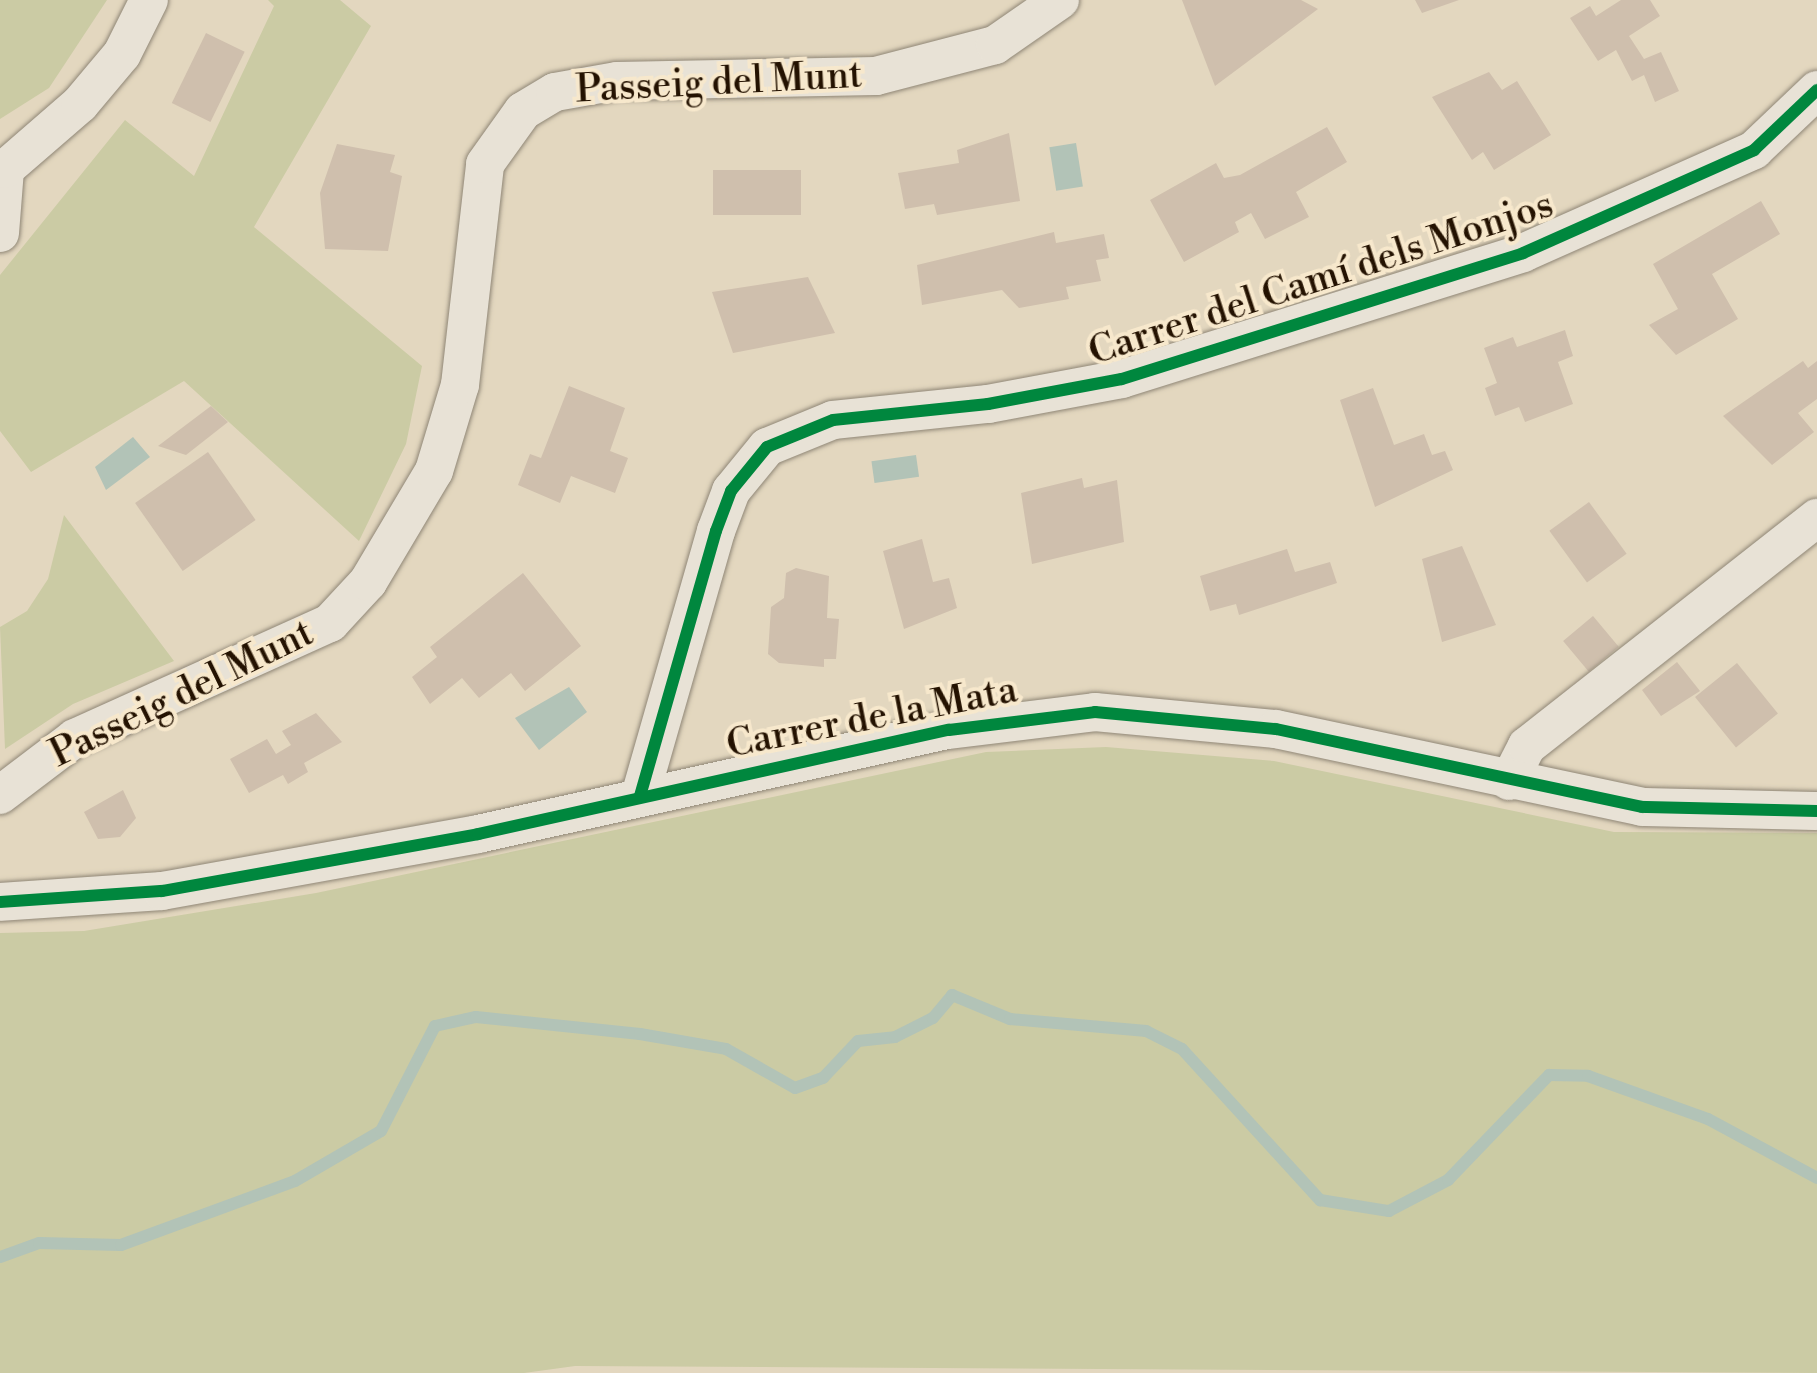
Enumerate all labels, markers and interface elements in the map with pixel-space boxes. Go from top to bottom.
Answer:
street label: Passeig del Munt [575,53,863,113]
street label: Carrer del Camí dels Monjos [1083,182,1559,376]
street label: Passeig del Munt [43,611,321,777]
street label: Carrer de la Mata [723,667,1021,769]

